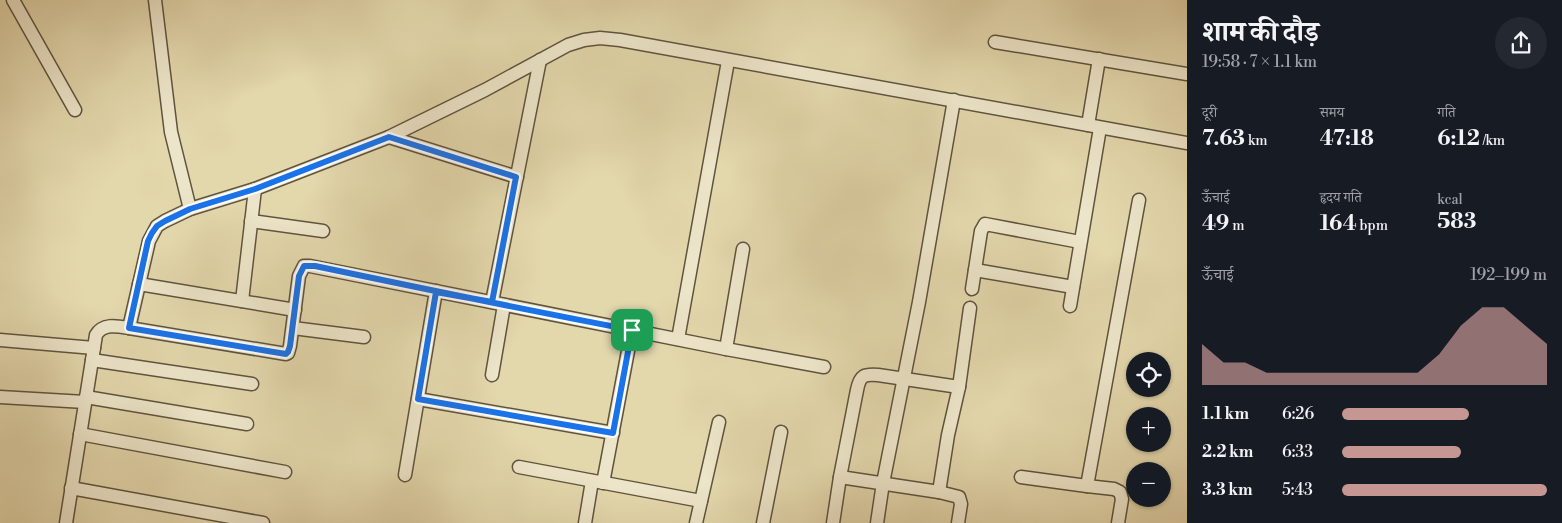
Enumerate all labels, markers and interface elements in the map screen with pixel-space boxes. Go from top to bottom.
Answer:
text: शाम की दौड़ [1202,15,1319,50]
button: share [1495,17,1547,69]
text: 19:58 · 7 × 1.1 km [1202,52,1317,72]
text: दूरी [1202,104,1217,122]
text: समय [1320,104,1344,122]
text: गति [1437,104,1456,122]
text: 7.63 [1202,126,1245,152]
text: 47:18 [1320,126,1374,152]
text: 6:12 [1437,126,1480,152]
text: km [1245,132,1267,150]
text: /km [1480,132,1505,150]
text: ऊँचाई [1202,189,1230,207]
text: हृदय गति [1320,189,1362,207]
text: kcal [1437,191,1463,209]
text: 583 [1437,209,1476,235]
text: 49 [1202,211,1229,237]
text: 164 [1320,211,1357,237]
text: m [1229,217,1244,235]
text: bpm [1357,217,1388,235]
text: ऊँचाई [1202,265,1234,285]
text: 192–199 m [1470,265,1547,285]
pin [611,309,653,351]
icon: arrive [618,316,646,344]
map controls [1126,352,1171,507]
button: locate [1126,352,1171,397]
text: 1.1 km [1202,404,1249,424]
text: 6:26 [1282,404,1314,424]
button: + [1126,407,1171,452]
text: 2.2 km [1202,442,1253,462]
text: 6:33 [1282,442,1313,462]
button: − [1126,462,1171,507]
text: 3.3 km [1202,480,1253,500]
text: 5:43 [1282,480,1313,500]

